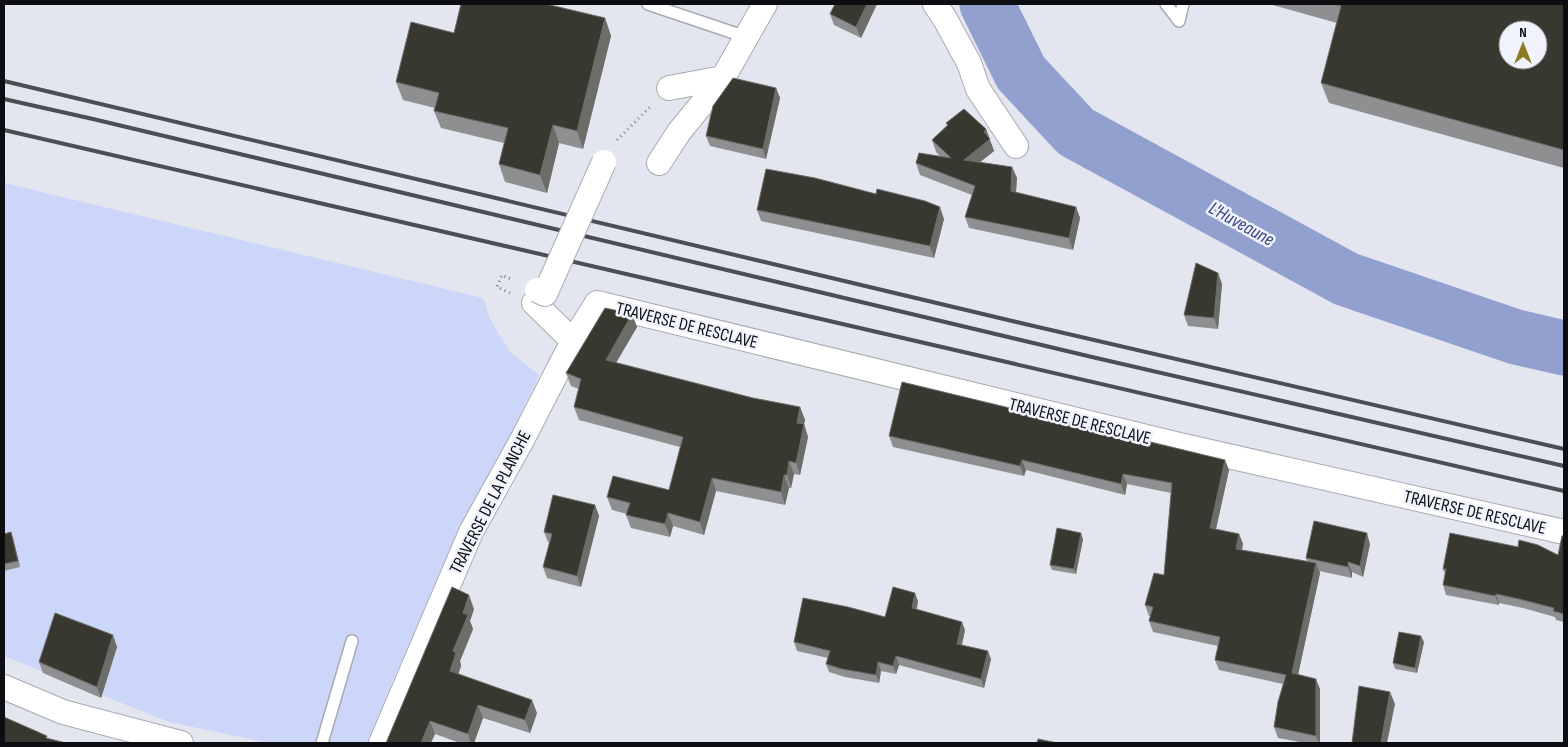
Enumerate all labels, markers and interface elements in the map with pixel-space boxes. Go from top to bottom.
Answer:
north arrow [1498,20,1548,70]
text: N [1519,24,1527,41]
water label: L'Huveaune [1205,197,1278,252]
street label: TRAVERSE DE RESCLAVE [614,298,760,353]
street label: TRAVERSE DE RESCLAVE [1007,394,1153,449]
street label: TRAVERSE DE LA PLANCHE [445,427,536,577]
street label: TRAVERSE DE RESCLAVE [1402,486,1548,539]

